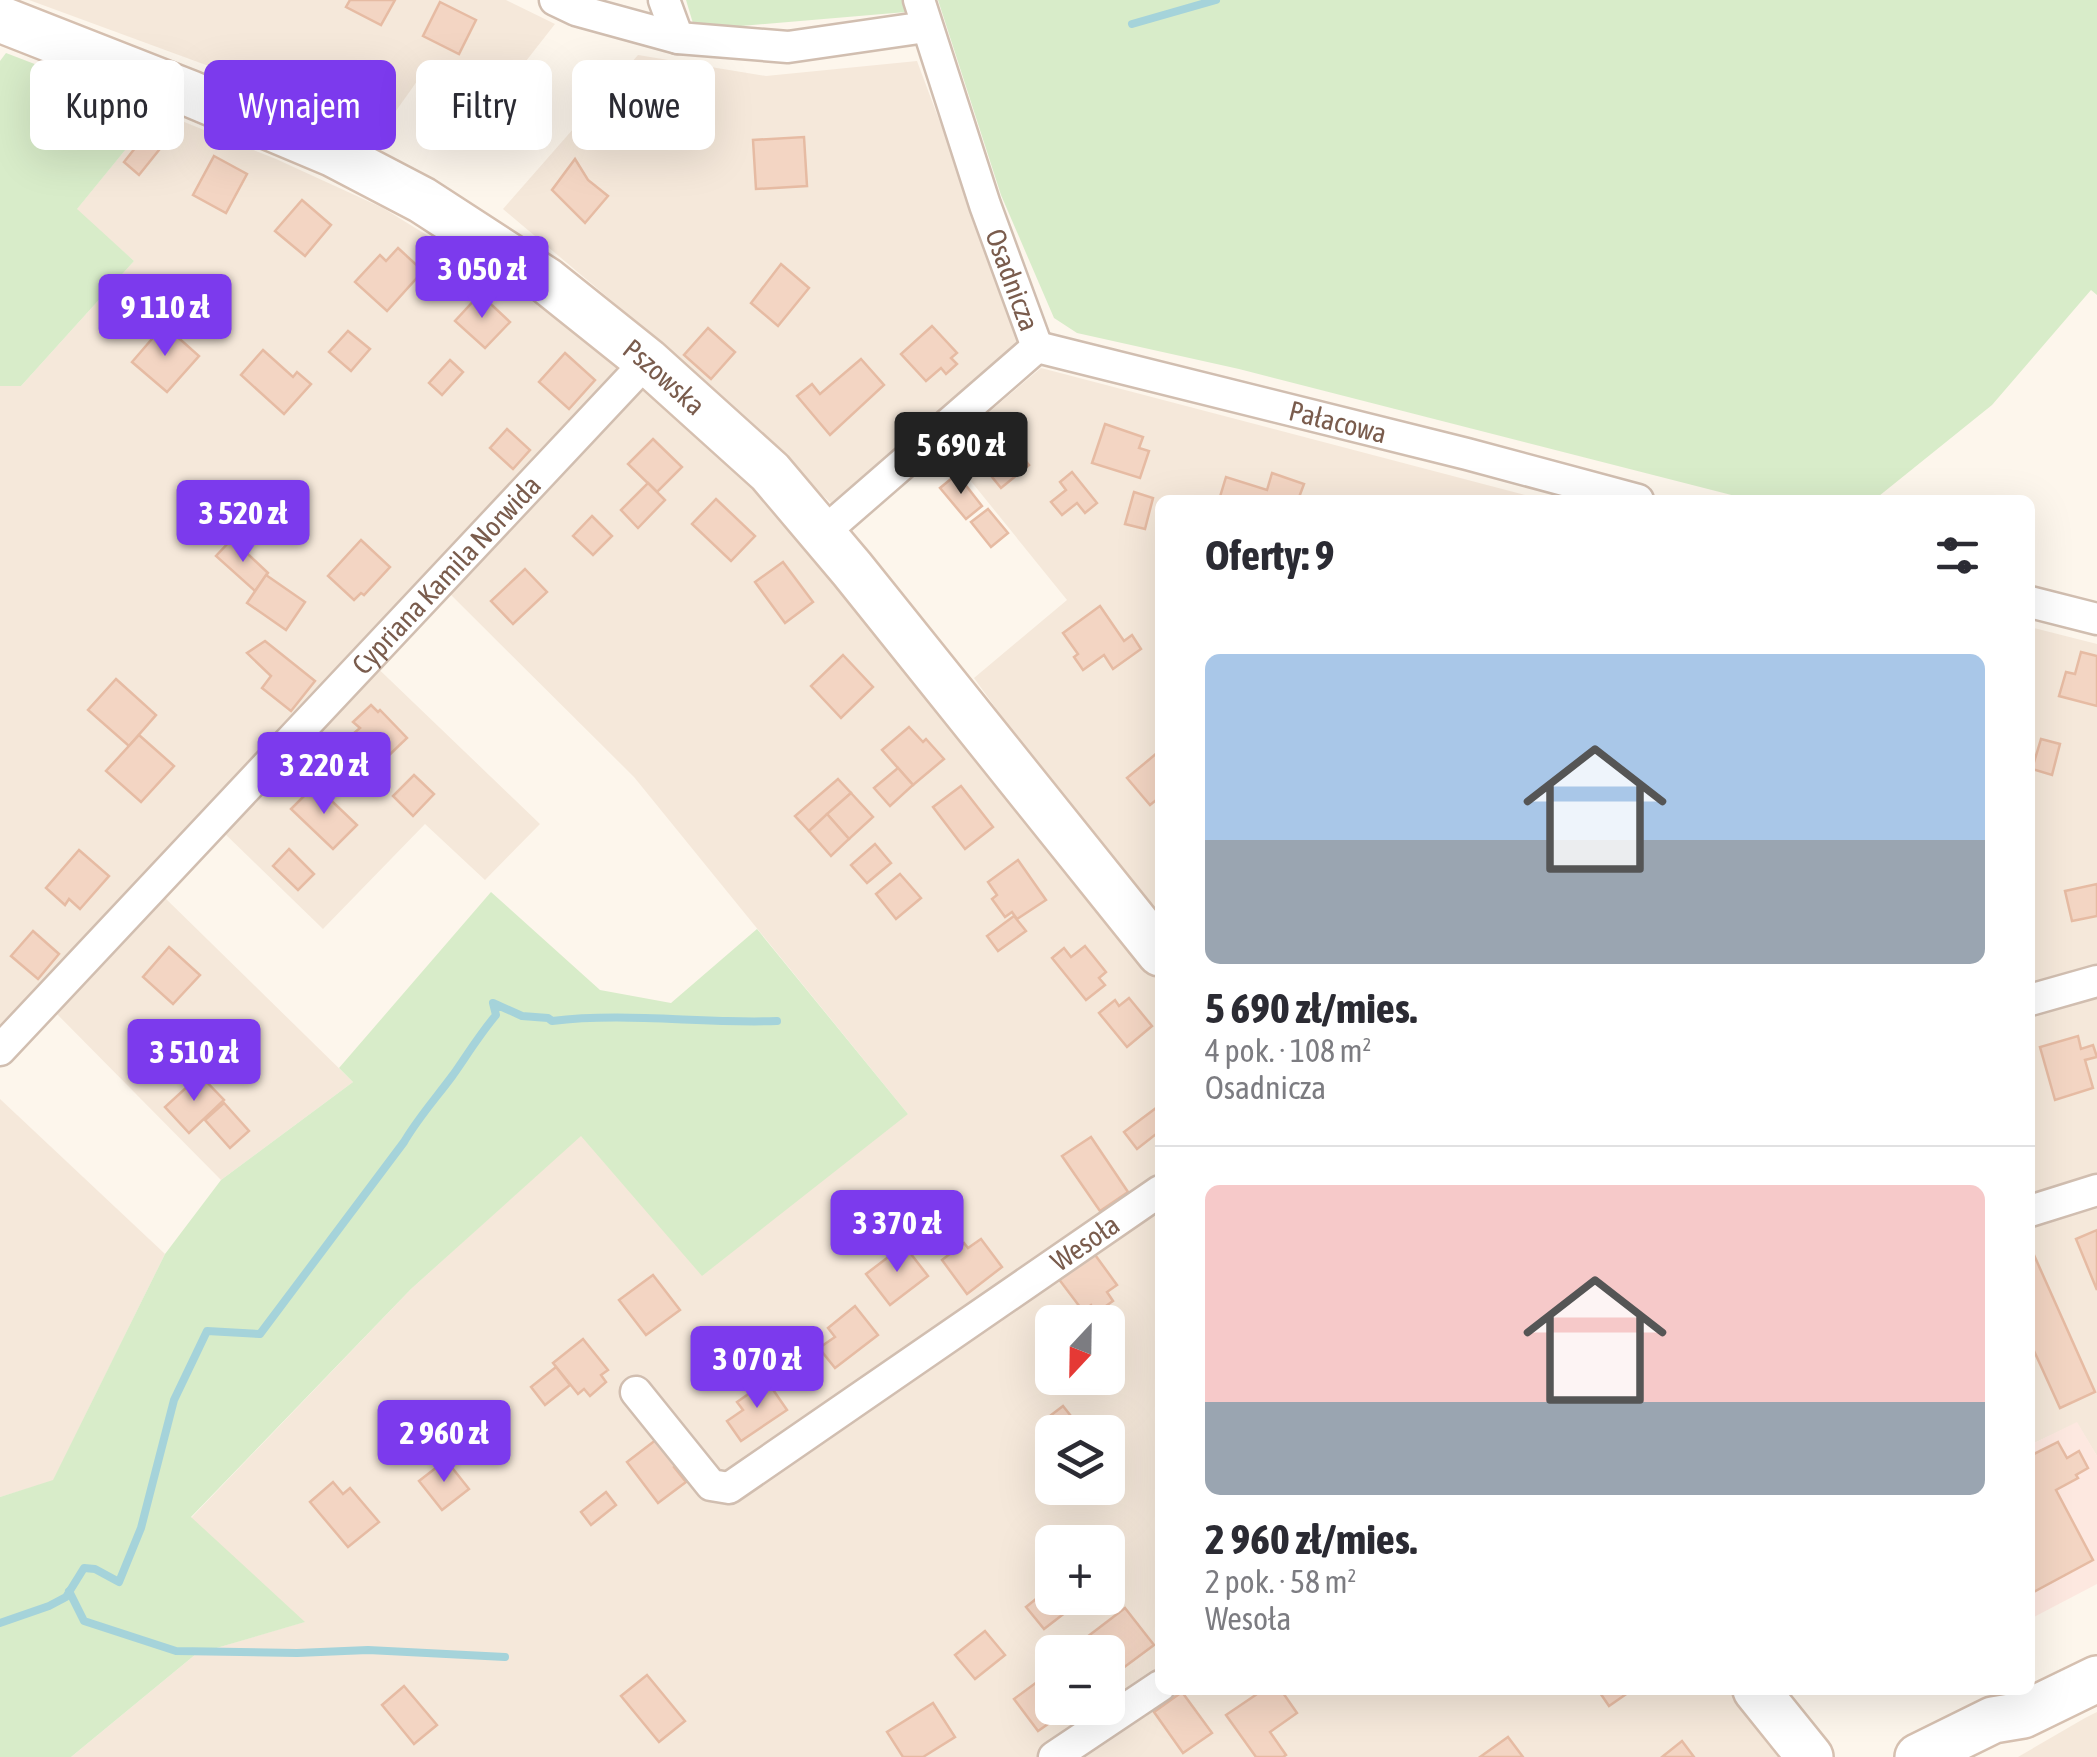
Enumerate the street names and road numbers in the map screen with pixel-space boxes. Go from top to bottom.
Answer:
street label: Osadnicza [979,224,1046,335]
street label: Pszowska [617,332,712,421]
street label: Pałacowa [1286,394,1390,449]
street label: Cypriana Kamila Norwida [346,469,547,681]
street label: Wesoła [1045,1208,1125,1277]

